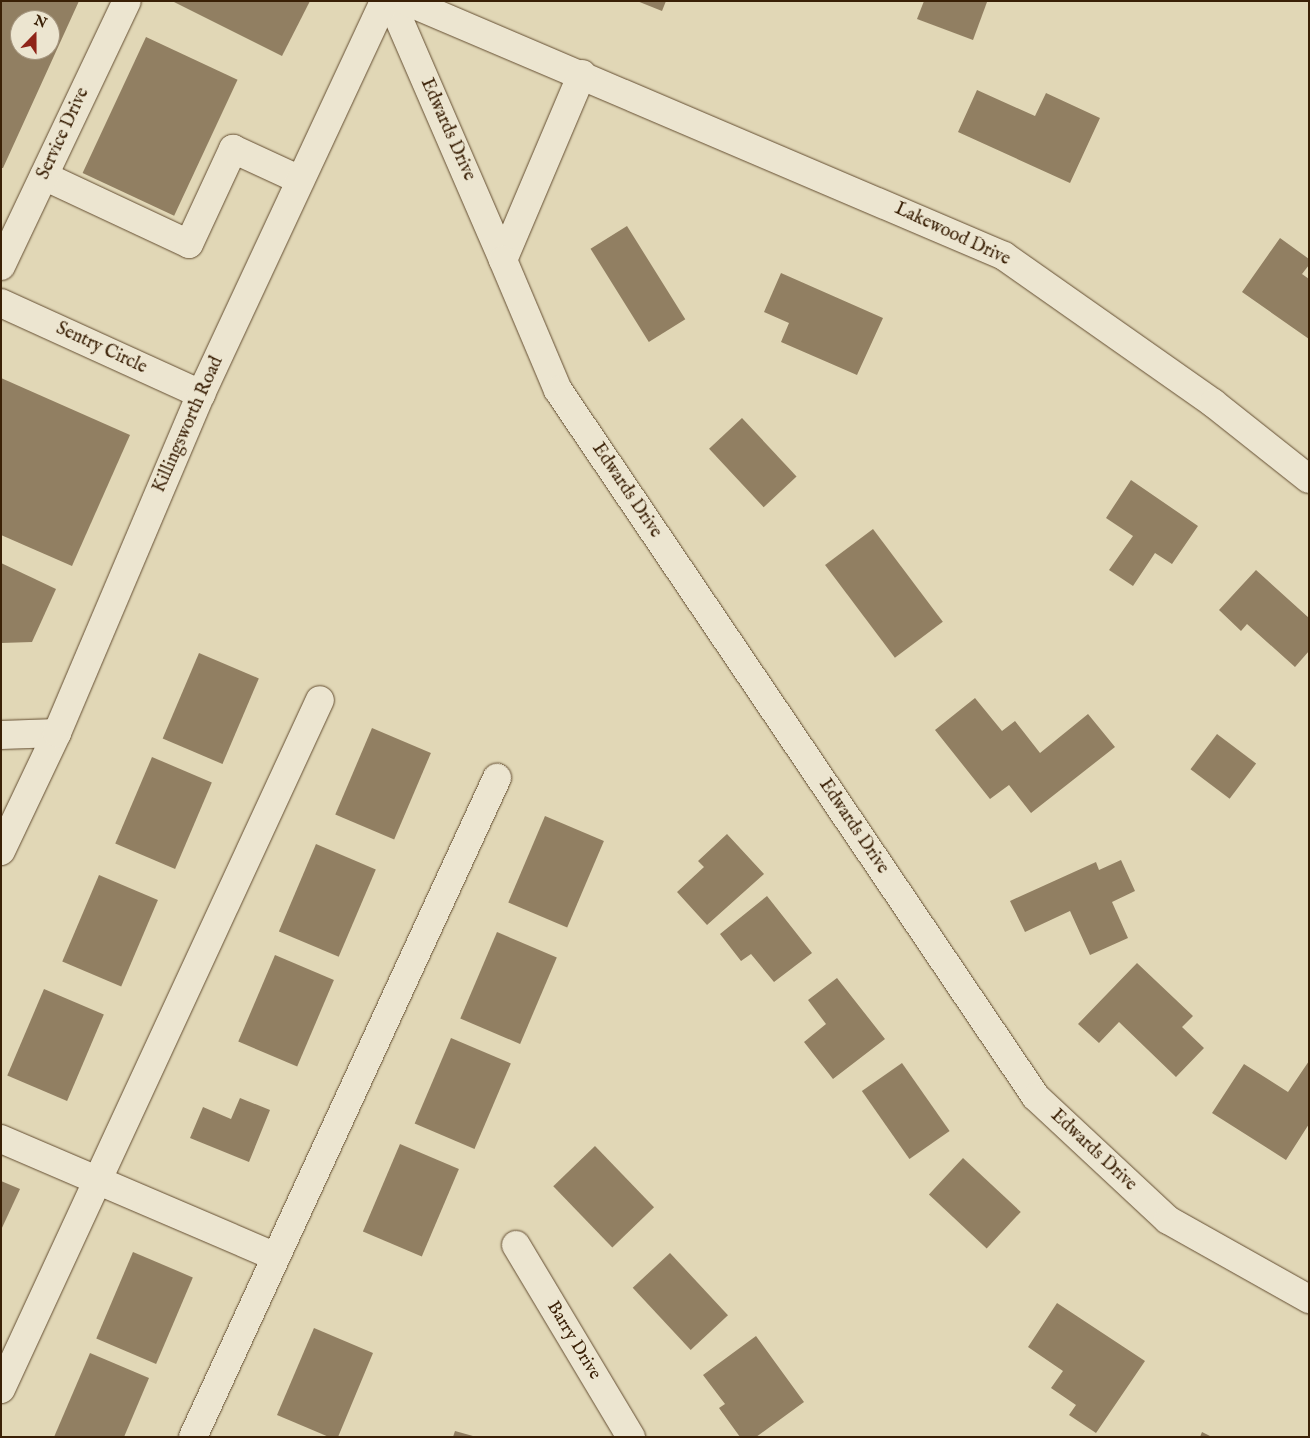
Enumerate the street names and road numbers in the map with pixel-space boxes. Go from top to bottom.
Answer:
street label: Edwards Drive [415,75,479,185]
street label: Service Drive [33,85,95,183]
street label: Lakewood Drive [891,199,1013,271]
street label: Sentry Circle [52,319,150,379]
street label: Killingsworth Road [149,354,229,496]
street label: Edwards Drive [586,439,666,543]
street label: Edwards Drive [813,775,893,879]
street label: Edwards Drive [1045,1106,1141,1196]
street label: Barry Drive [541,1298,605,1384]

